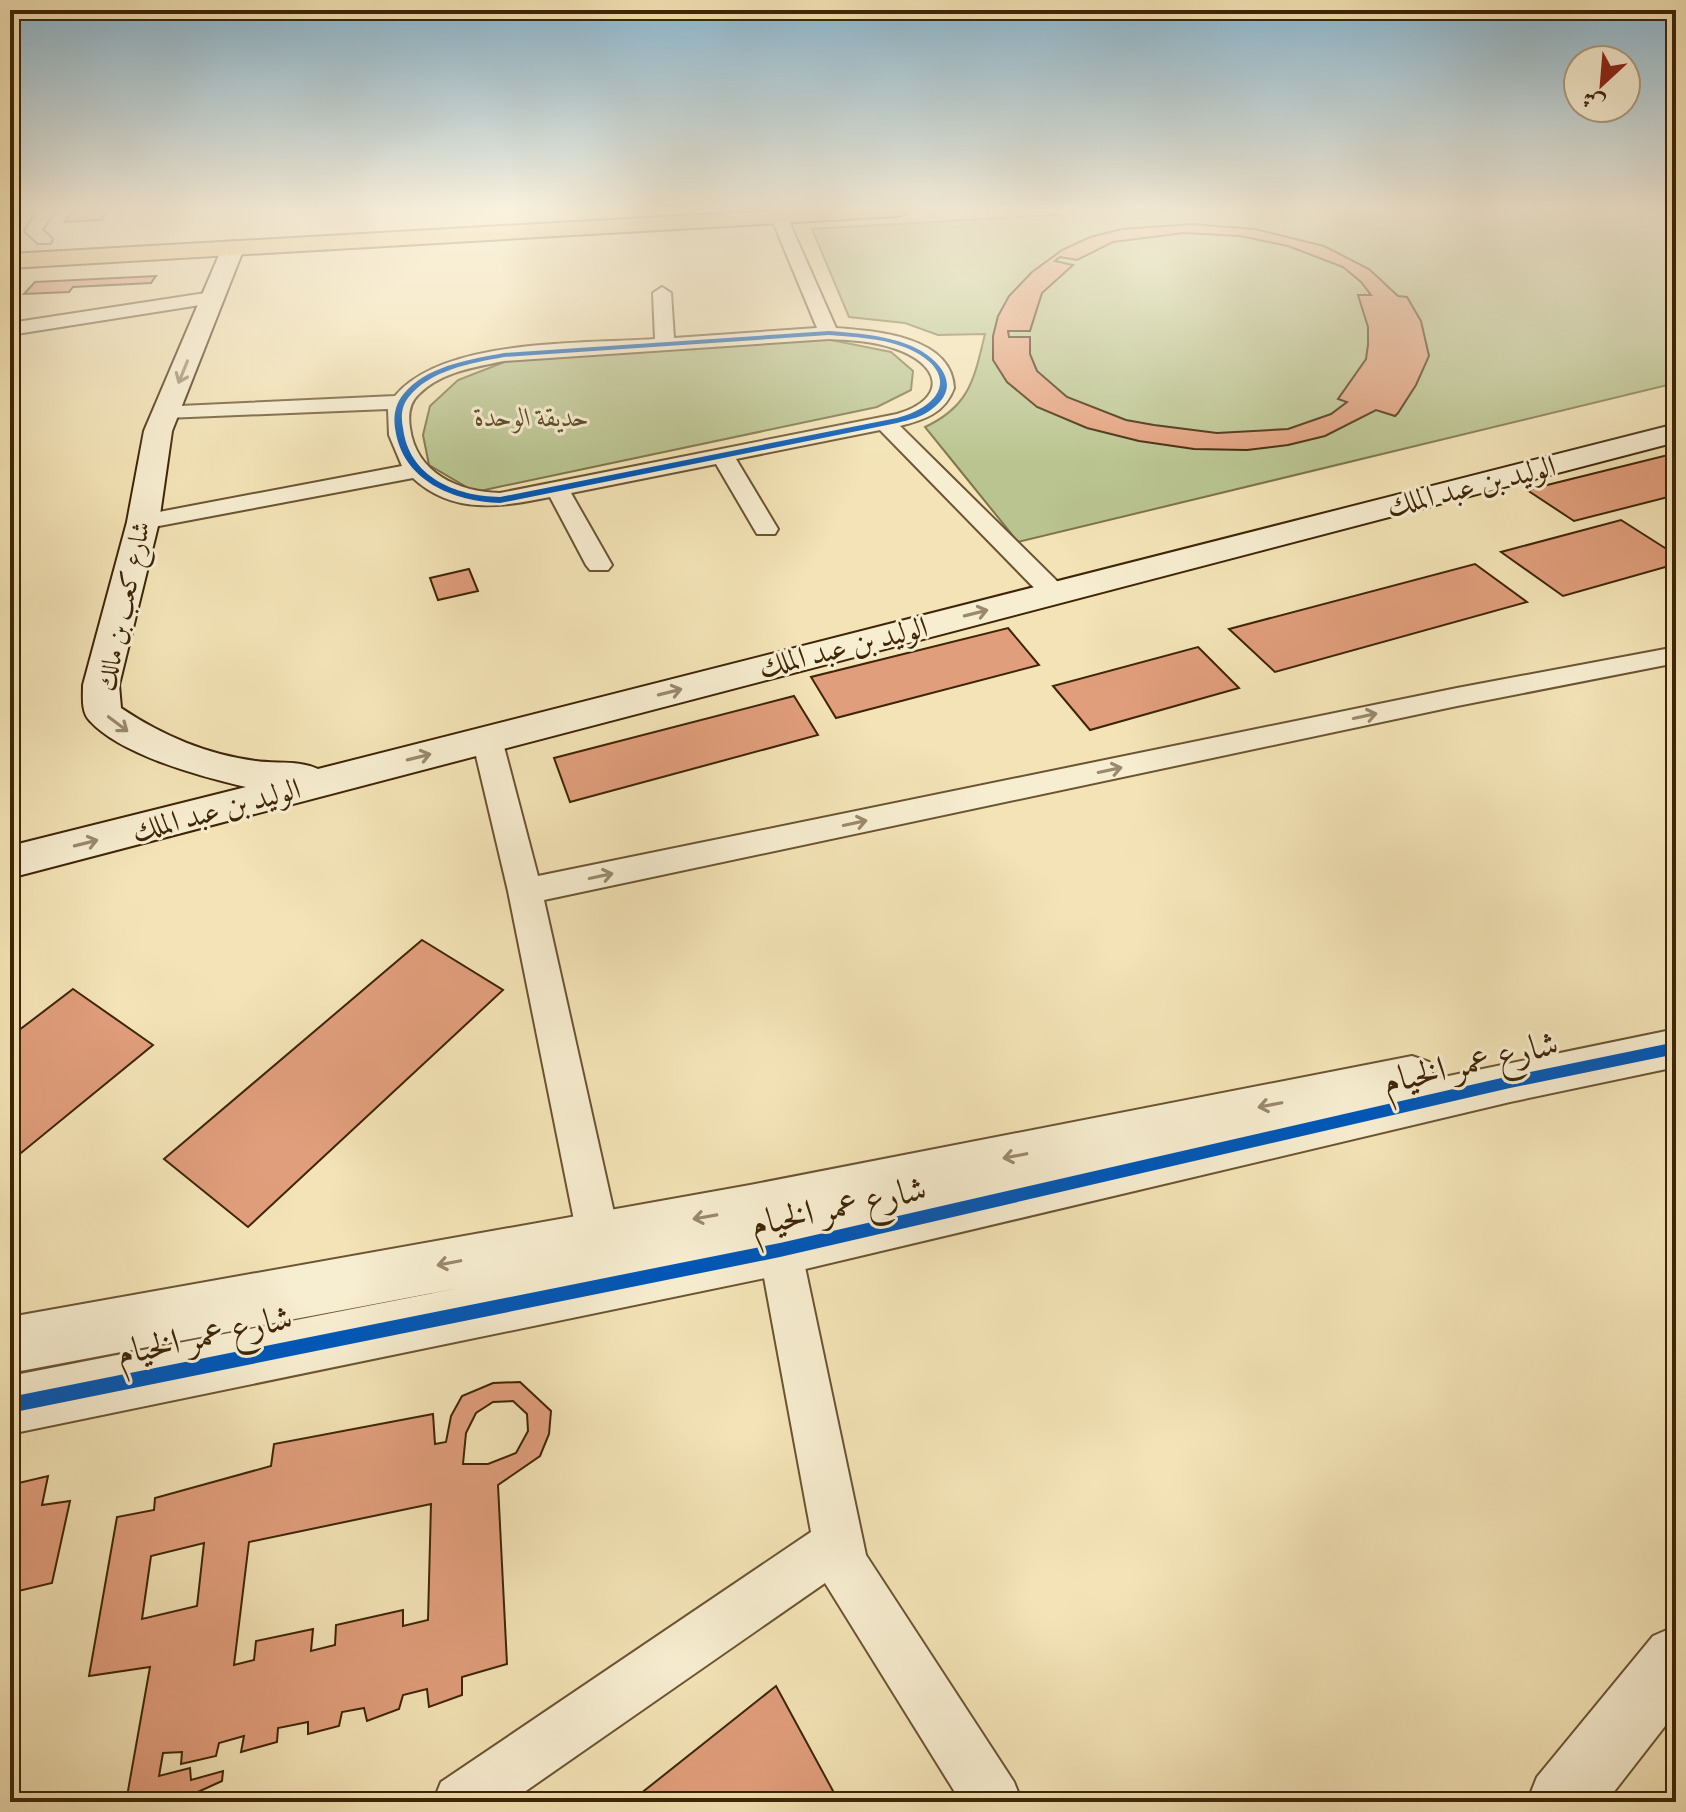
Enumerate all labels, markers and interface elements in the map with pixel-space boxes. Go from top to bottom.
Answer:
north arrow [1562,44,1642,124]
text: ش [1578,84,1610,118]
one-way arrow [175,359,190,384]
park label: حديقة الوحدة [474,402,589,434]
street label: الوليد بن عبد الملك [1383,448,1560,526]
street label: شارع كعب بن مالك [90,519,162,695]
one-way arrow [963,605,989,620]
street label: الوليد بن عبد الملك [755,609,932,687]
one-way arrow [657,683,683,698]
one-way arrow [1351,708,1377,723]
one-way arrow [107,716,128,733]
one-way arrow [405,748,431,763]
one-way arrow [1097,761,1122,776]
street label: الوليد بن عبد الملك [128,770,305,852]
one-way arrow [842,814,868,829]
one-way arrow [72,835,98,850]
one-way arrow [588,867,613,882]
street label: شارع عمر الخيام [1378,1021,1564,1112]
one-way arrow [1258,1098,1283,1113]
one-way arrow [1003,1149,1029,1164]
street label: شارع عمر الخيام [746,1167,932,1255]
one-way arrow [693,1210,718,1225]
one-way arrow [437,1257,463,1272]
street label: شارع عمر الخيام [112,1296,298,1384]

